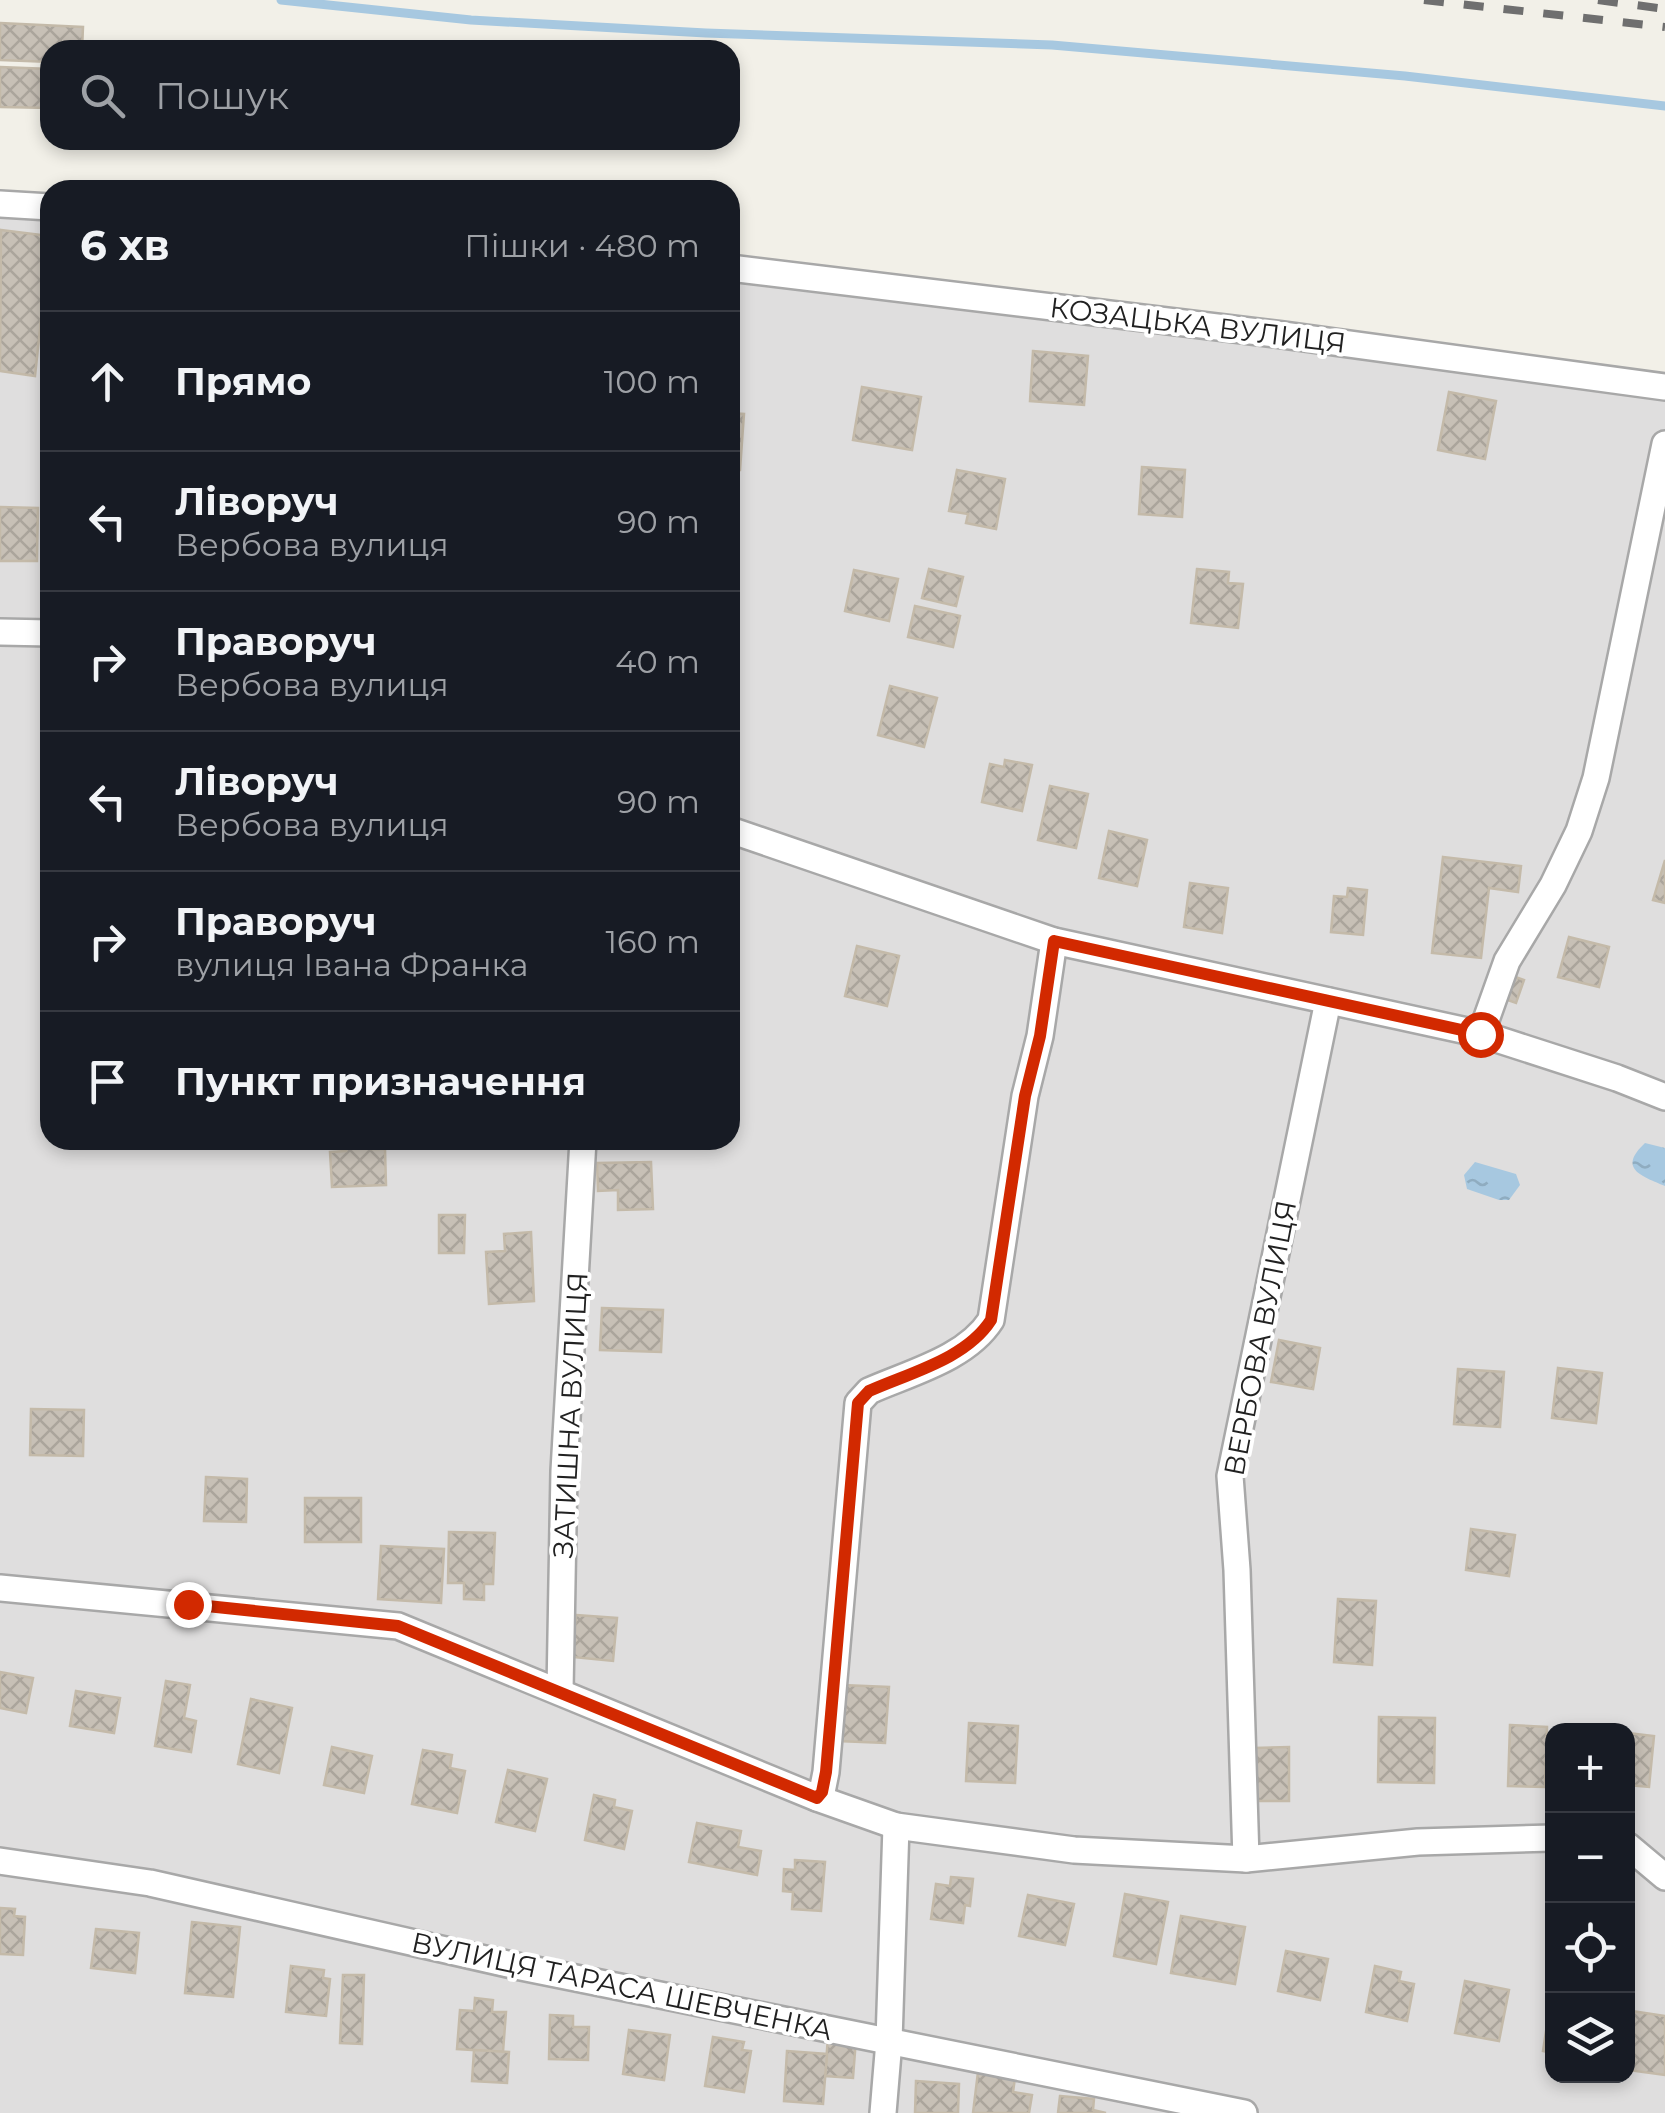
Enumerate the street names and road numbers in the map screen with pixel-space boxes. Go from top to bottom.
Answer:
street label: КОЗАЦЬКА ВУЛИЦЯ [1048,290,1348,360]
street label: ВЕРБОВА ВУЛИЦЯ [1217,1197,1303,1479]
street label: ЗАТИШНА ВУЛИЦЯ [546,1271,594,1559]
street label: ВУЛИЦЯ ТАРАСА ШЕВЧЕНКА [409,1925,836,2047]

